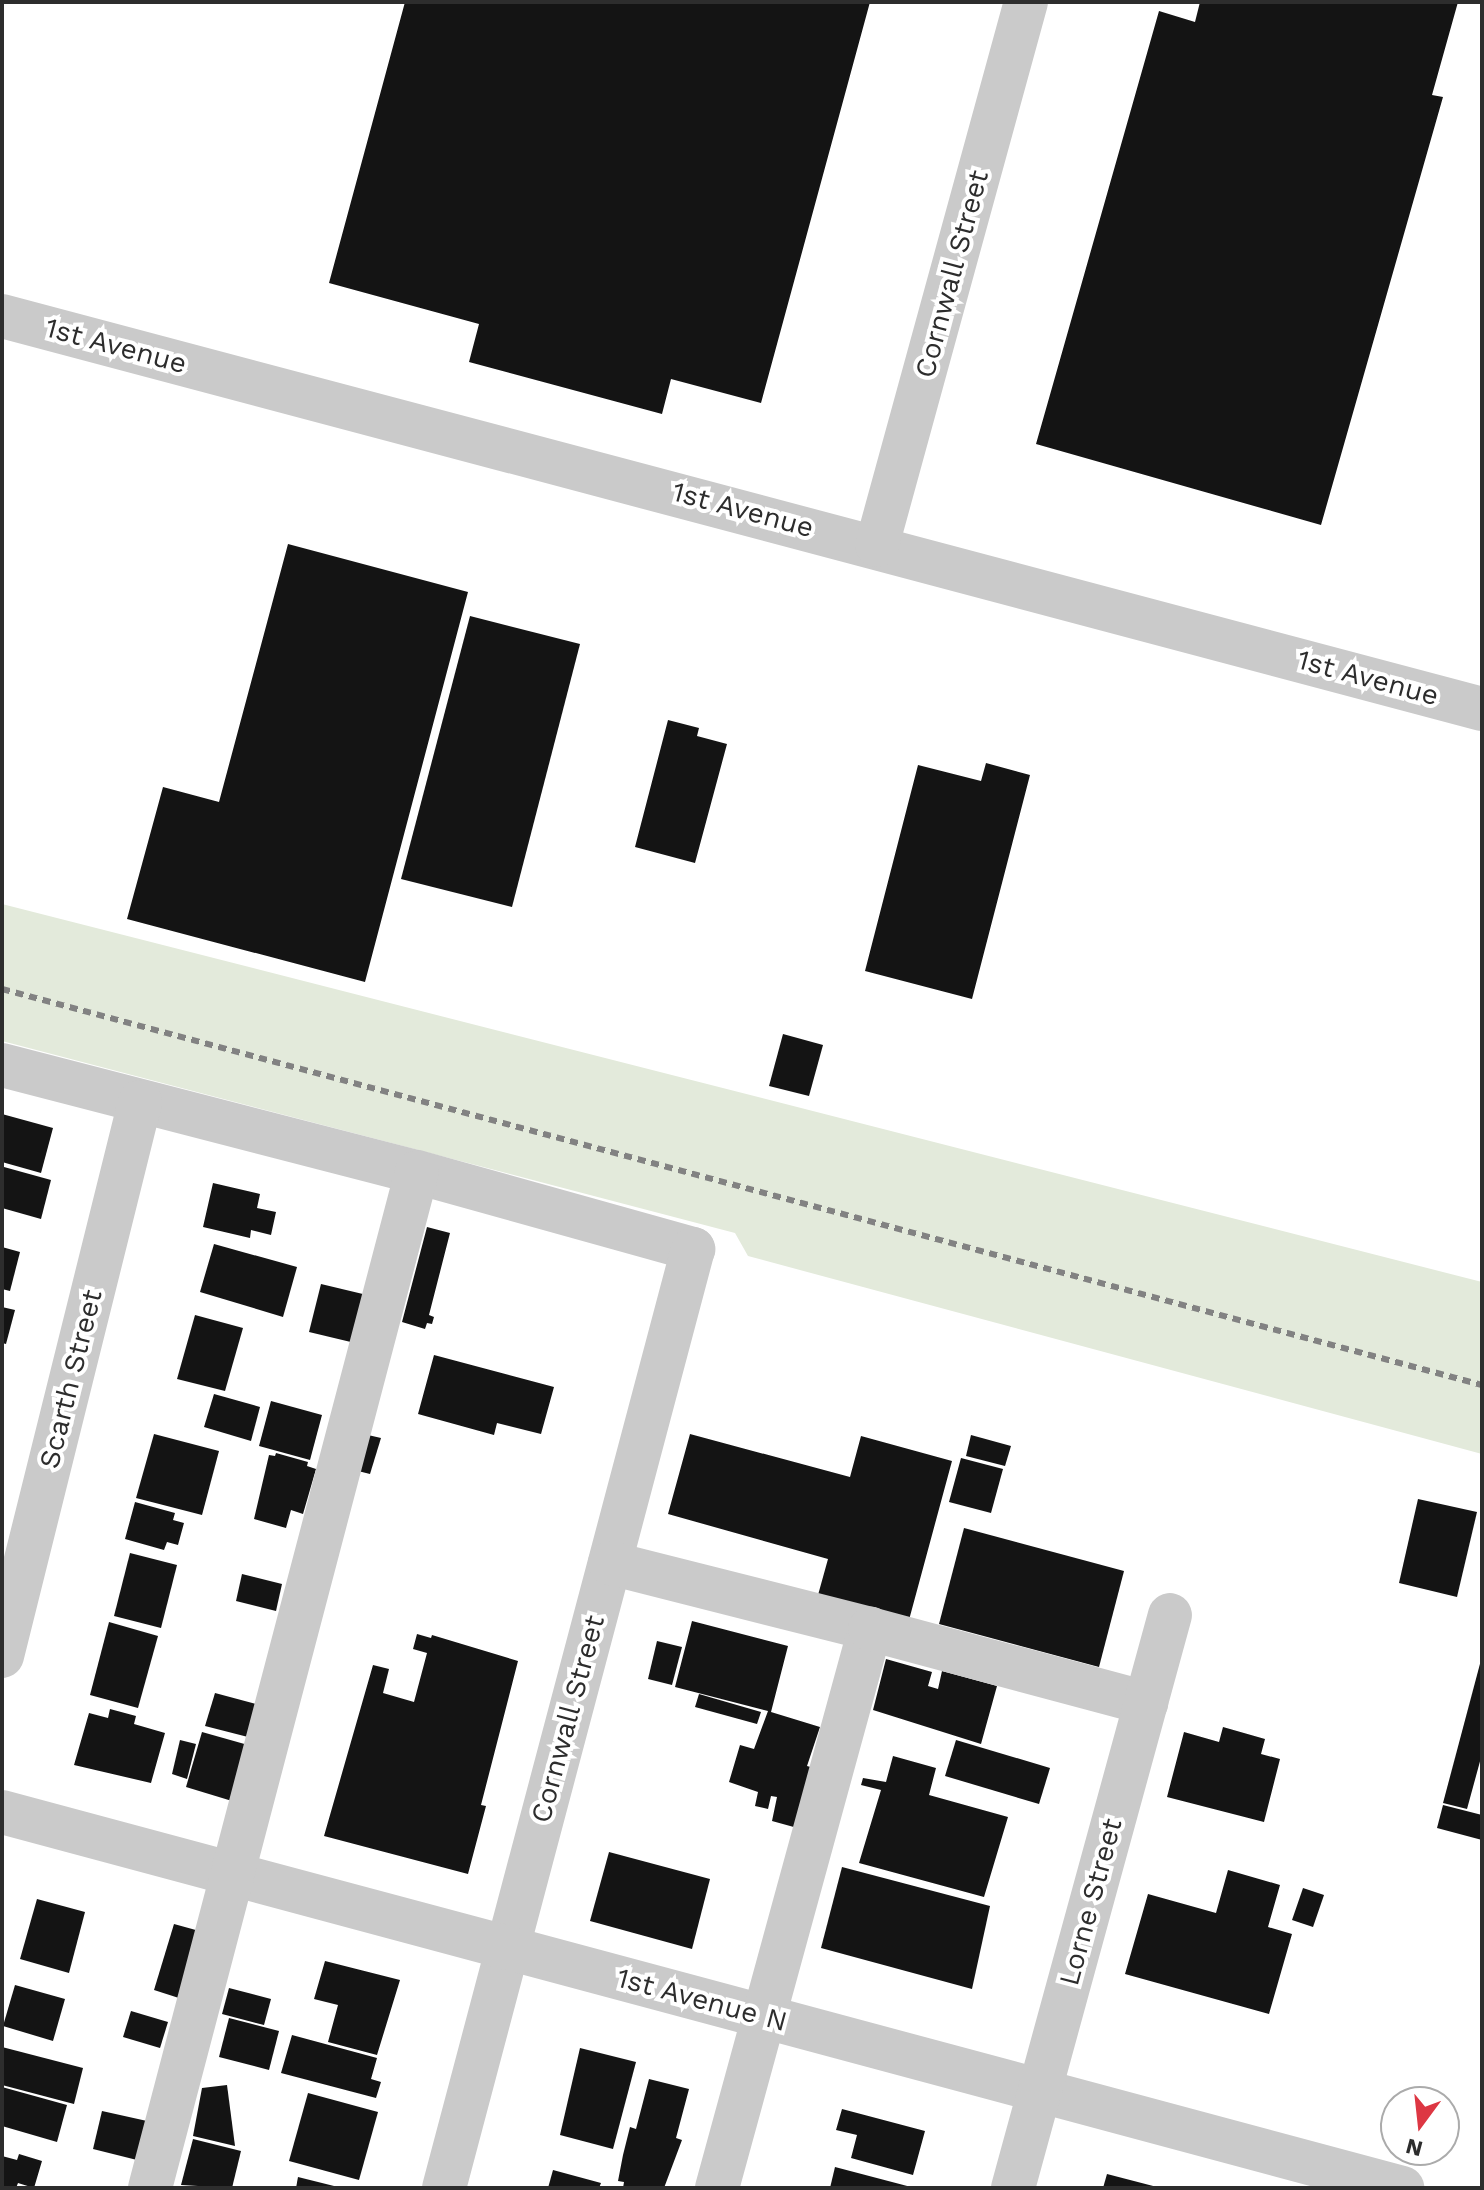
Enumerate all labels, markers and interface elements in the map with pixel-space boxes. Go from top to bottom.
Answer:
street label: Cornwall Street [908,166,996,382]
street label: 1st Avenue [41,311,191,381]
street label: 1st Avenue [668,475,818,545]
street label: 1st Avenue [1293,643,1443,713]
street label: Scarth Street [33,1286,109,1472]
street label: Cornwall Street [524,1611,612,1827]
street label: Lorne Street [1053,1815,1129,1989]
street label: 1st Avenue N [613,1961,791,2039]
north arrow [1380,2086,1460,2166]
text: N [1403,2134,1425,2162]

